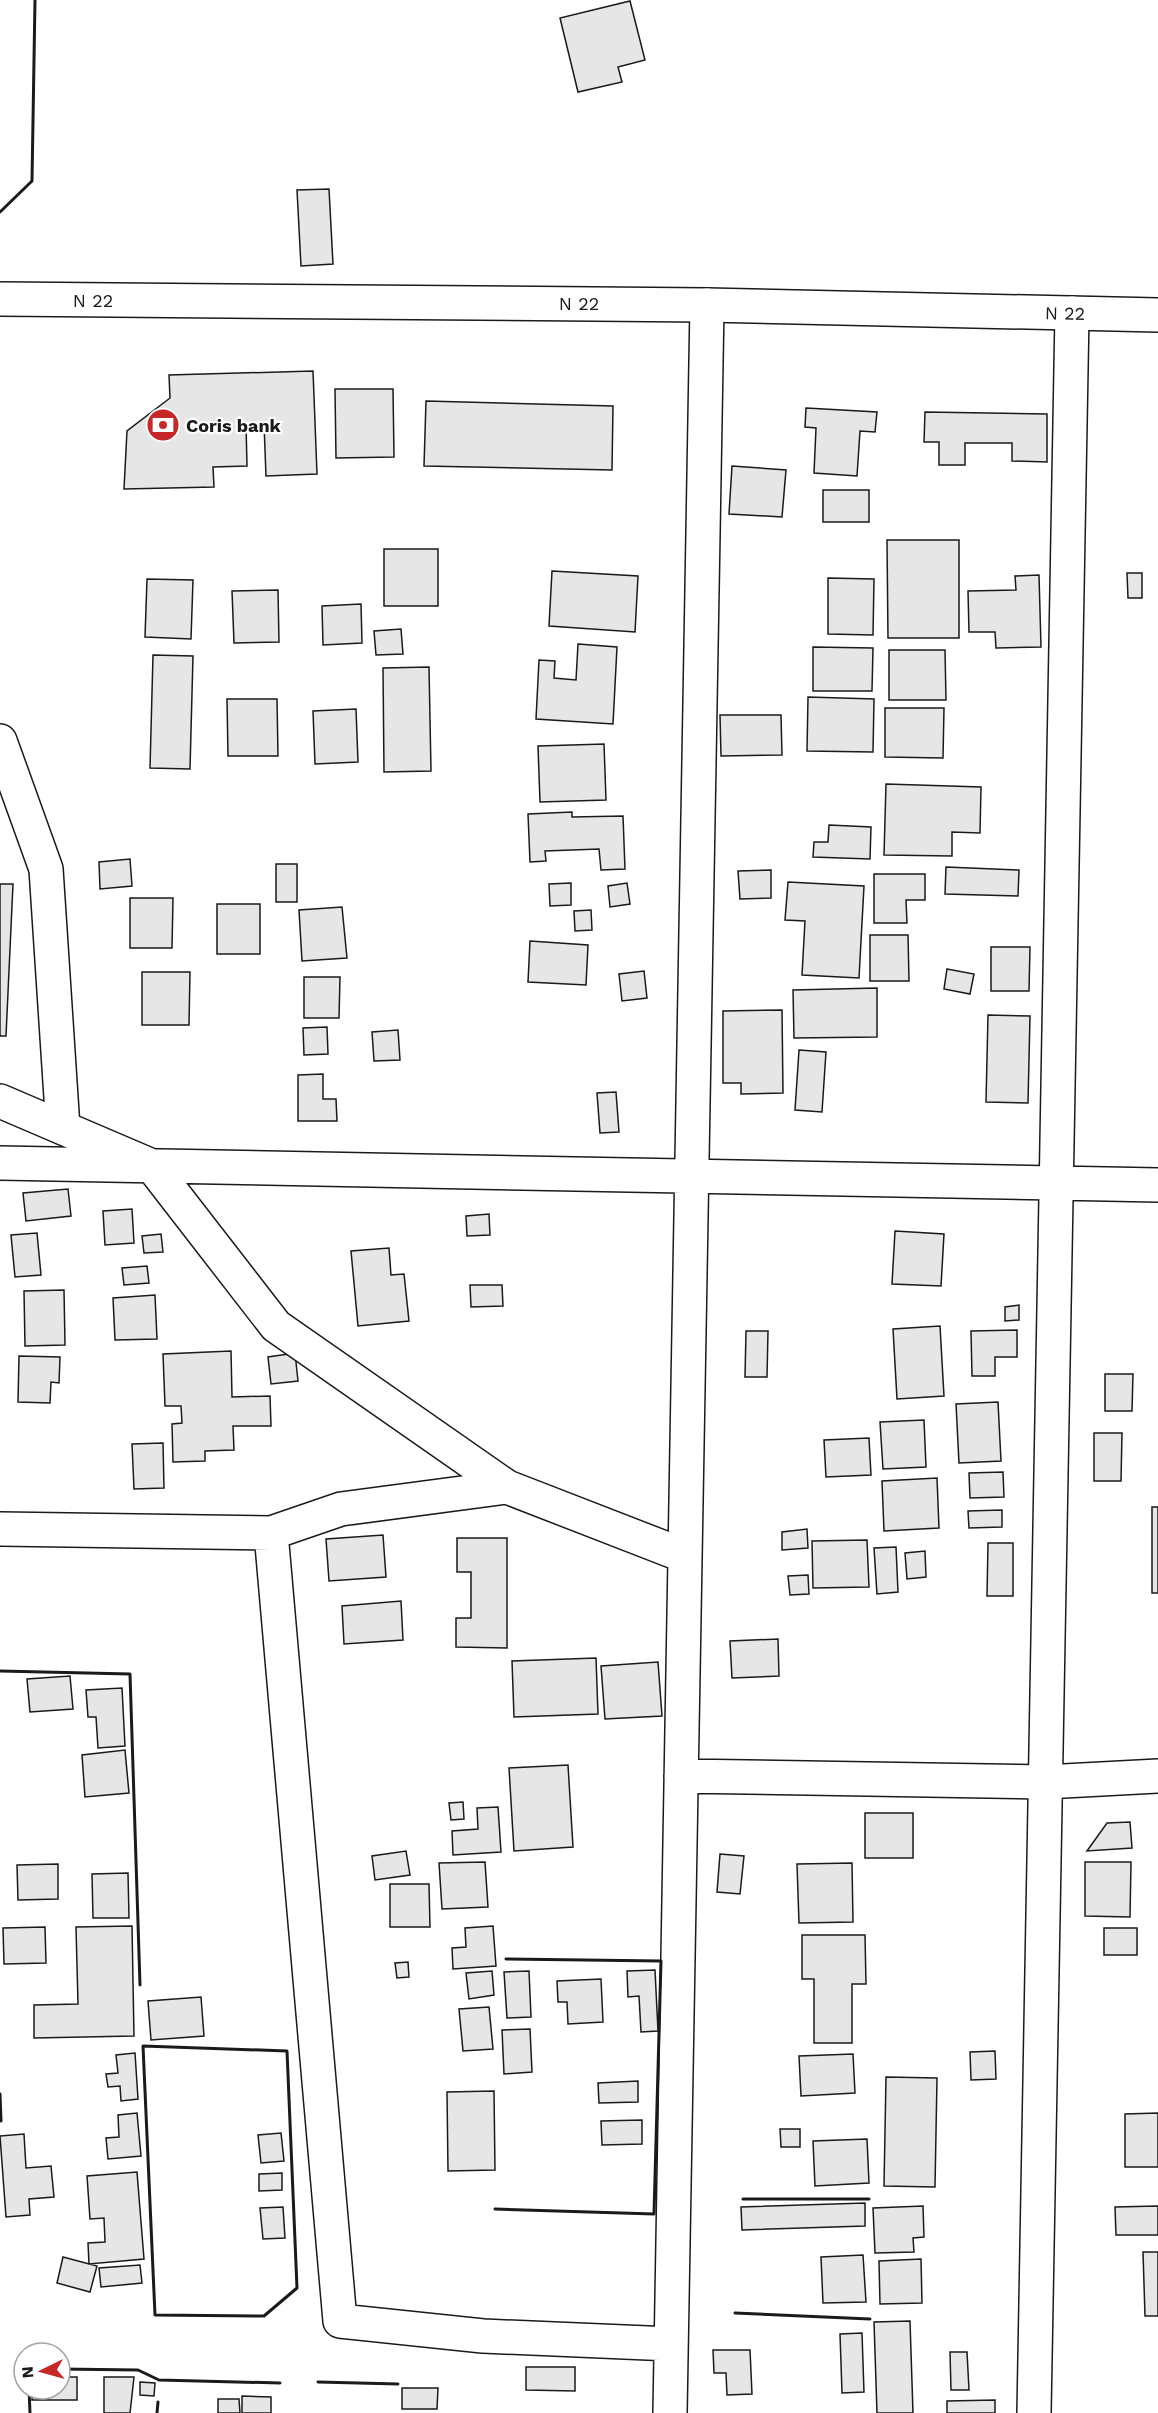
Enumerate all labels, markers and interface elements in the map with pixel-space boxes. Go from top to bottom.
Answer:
street label: N 22 [73,290,113,311]
street label: N 22 [559,293,599,314]
street label: N 22 [1045,302,1085,324]
bank icon: Coris bank [145,407,181,443]
place label: Coris bank [186,415,282,436]
north arrow [12,2341,72,2401]
text: N [18,2366,38,2379]

